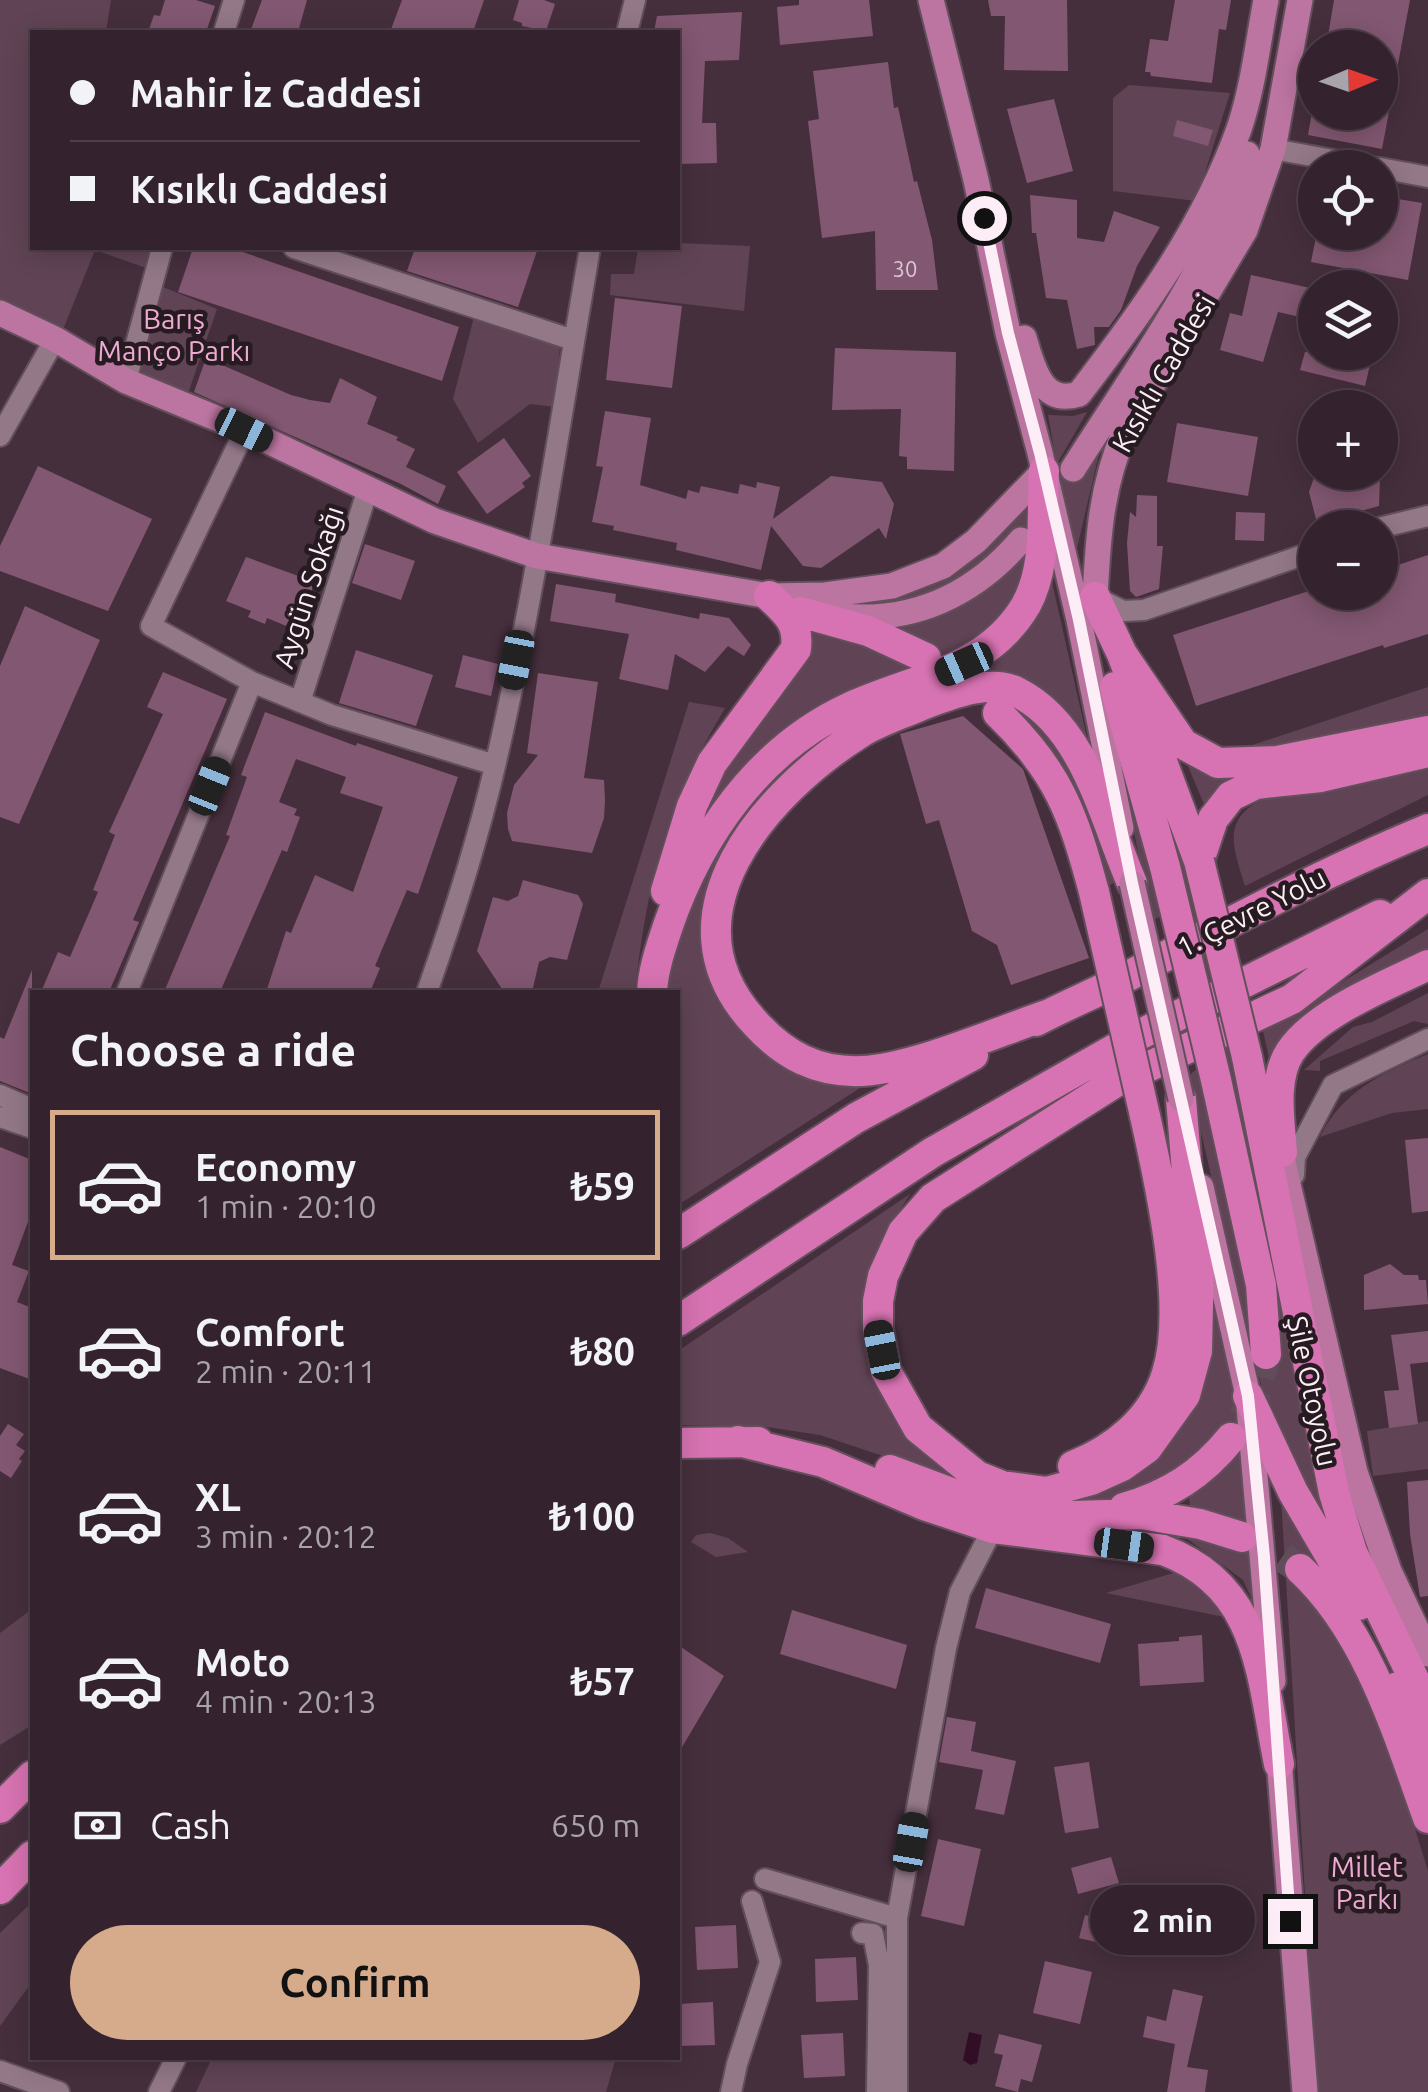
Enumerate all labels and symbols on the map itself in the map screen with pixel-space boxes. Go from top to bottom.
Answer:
north arrow [1298,30,1398,130]
route start [962,196,1007,241]
house number: 30 [893,256,917,281]
street label: Kısıklı Caddesi [1105,289,1221,457]
park label: Barış Manço Parkı [98,303,250,366]
car [210,403,278,457]
street label: Aygün Sokağı [267,502,349,672]
car [496,628,536,692]
car [930,638,998,690]
car [185,753,235,819]
street label: 1. Çevre Yolu [1172,861,1330,963]
street label: Şile Otoyolu [1282,1313,1344,1469]
car [862,1318,902,1382]
car [1092,1526,1156,1564]
car [891,1810,931,1874]
park label: Millet Parkı [1331,1851,1403,1914]
callout: 2 min [1090,1886,1255,1956]
route end [1268,1899,1313,1944]

